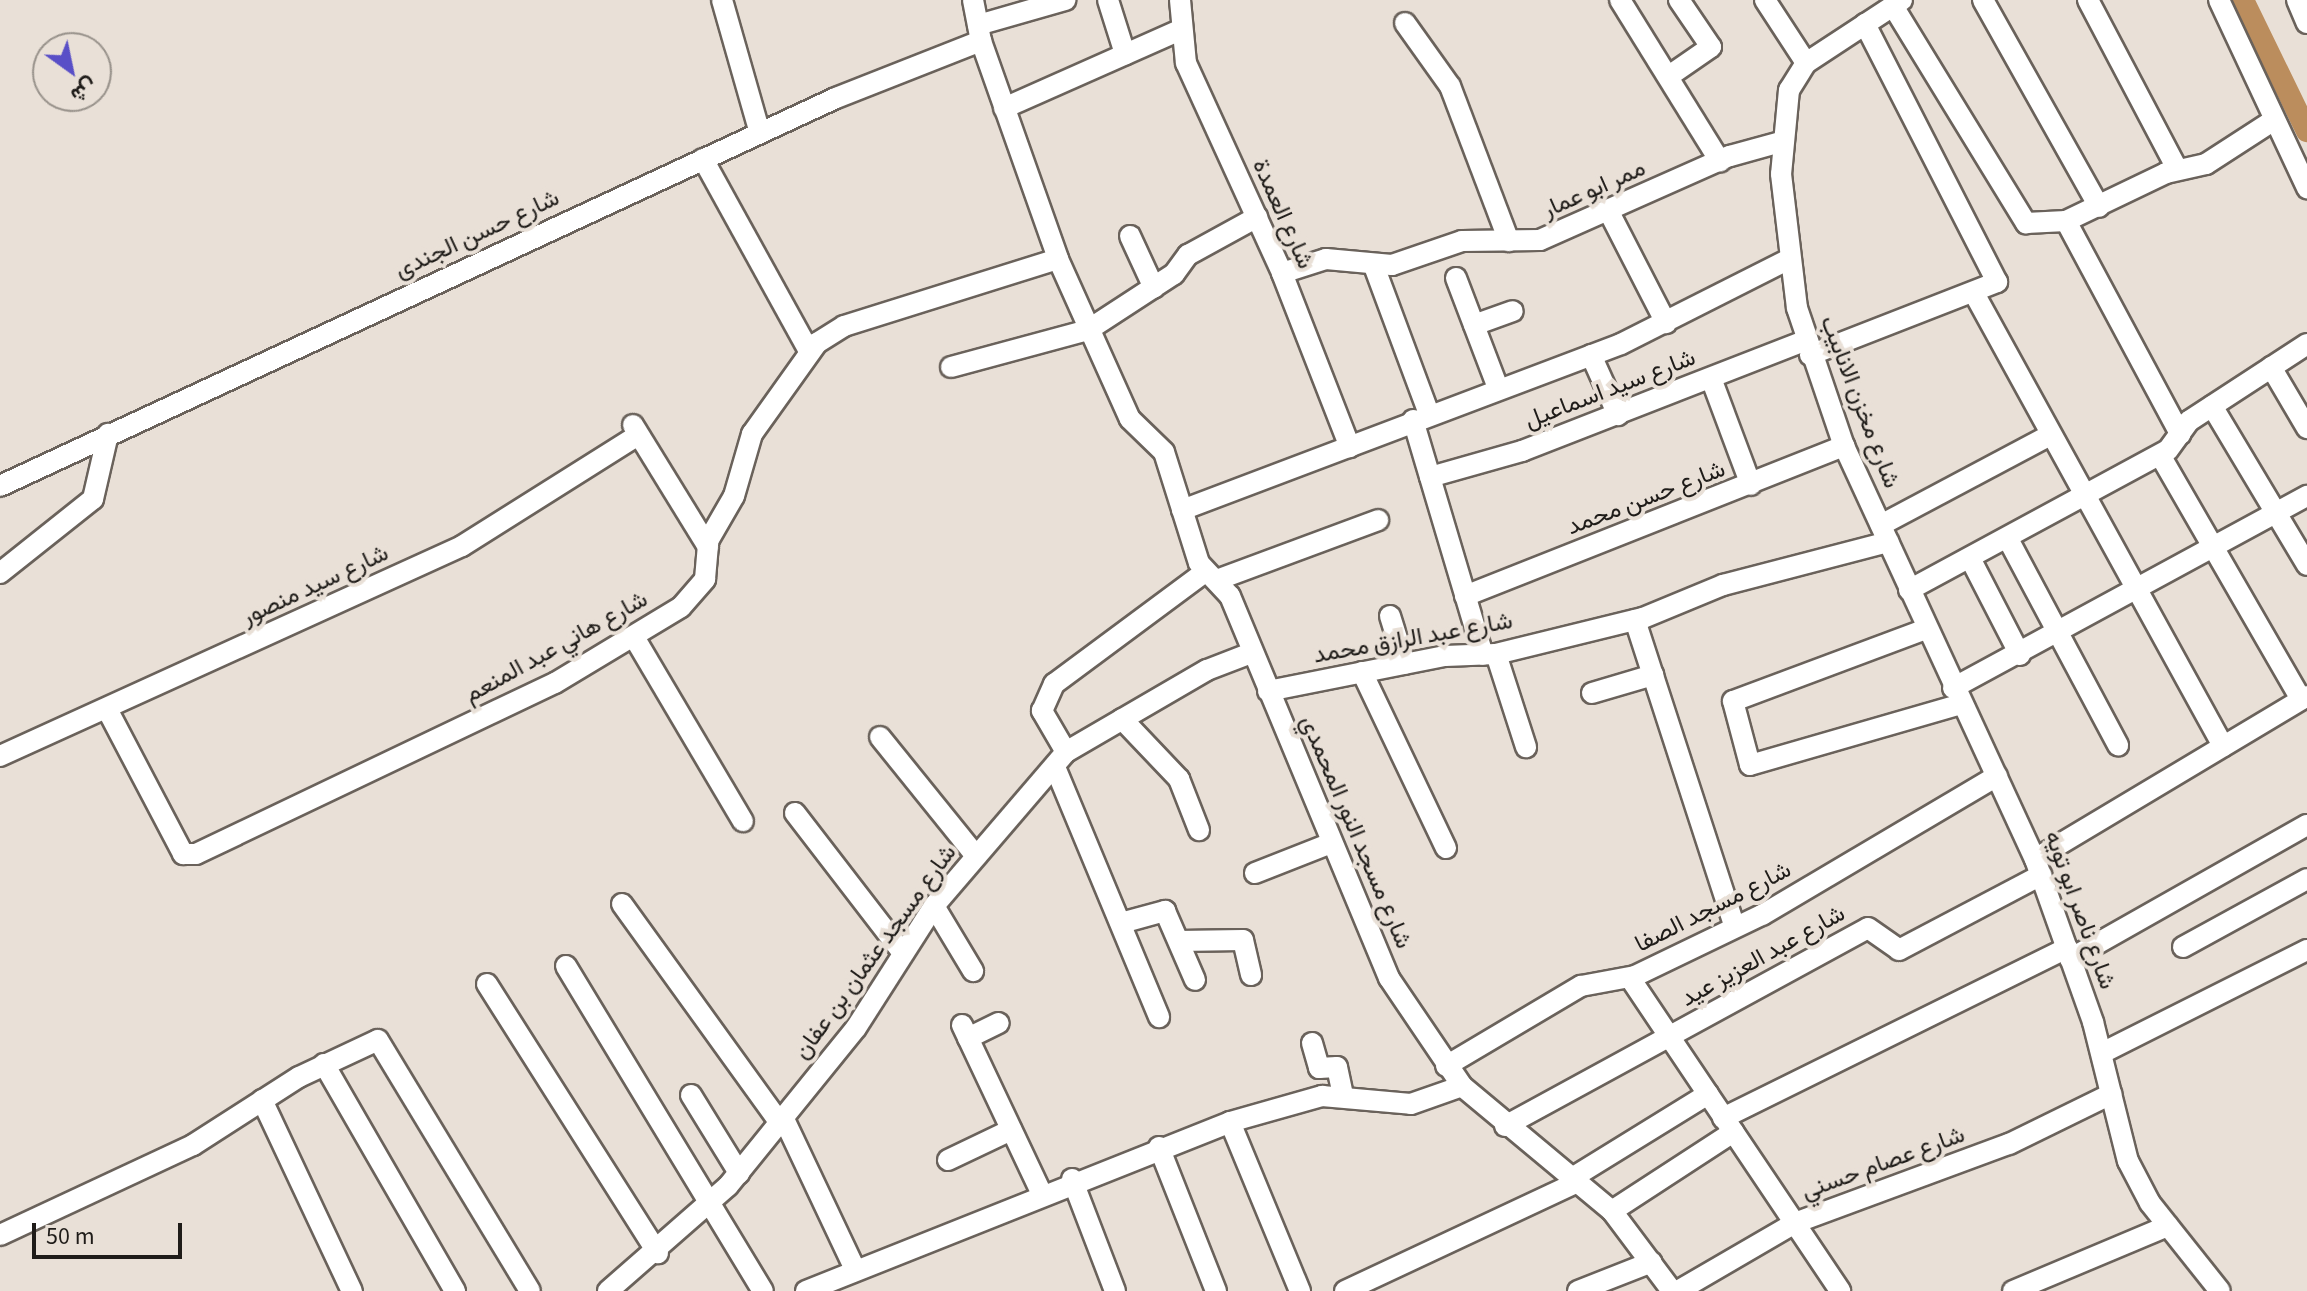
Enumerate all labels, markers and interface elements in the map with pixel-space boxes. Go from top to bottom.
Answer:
north arrow [32,32,112,112]
text: ش [64,70,104,111]
street label: ممر ابو عمار [1538,154,1650,224]
street label: شارع العمدة [1246,155,1320,273]
street label: شارع حسن الجندى [390,183,564,285]
street label: شارع مخزن الانابيب [1814,312,1906,492]
street label: شارع سيد اسماعيل [1520,343,1700,435]
street label: شارع حسن محمد [1563,455,1729,541]
street label: شارع سيد منصور [237,538,393,632]
street label: شارع هاني عبد المنعم [459,585,653,709]
street label: شارع عبد الرازق محمد [1311,606,1515,670]
street label: شارع مسجد النور المحمدي [1294,711,1418,953]
street label: شارع ناصر ابو تويه [2038,827,2122,993]
street label: شارع مسجد عثمان بن عفان [787,839,963,1065]
street label: شارع مسجد الصفا [1630,855,1796,959]
street label: شارع عبد العزيز عيد [1676,899,1850,1013]
street label: شارع عصام حسني [1797,1120,1969,1206]
scale bar [36,1207,186,1257]
text: 50 m [46,1219,95,1254]

